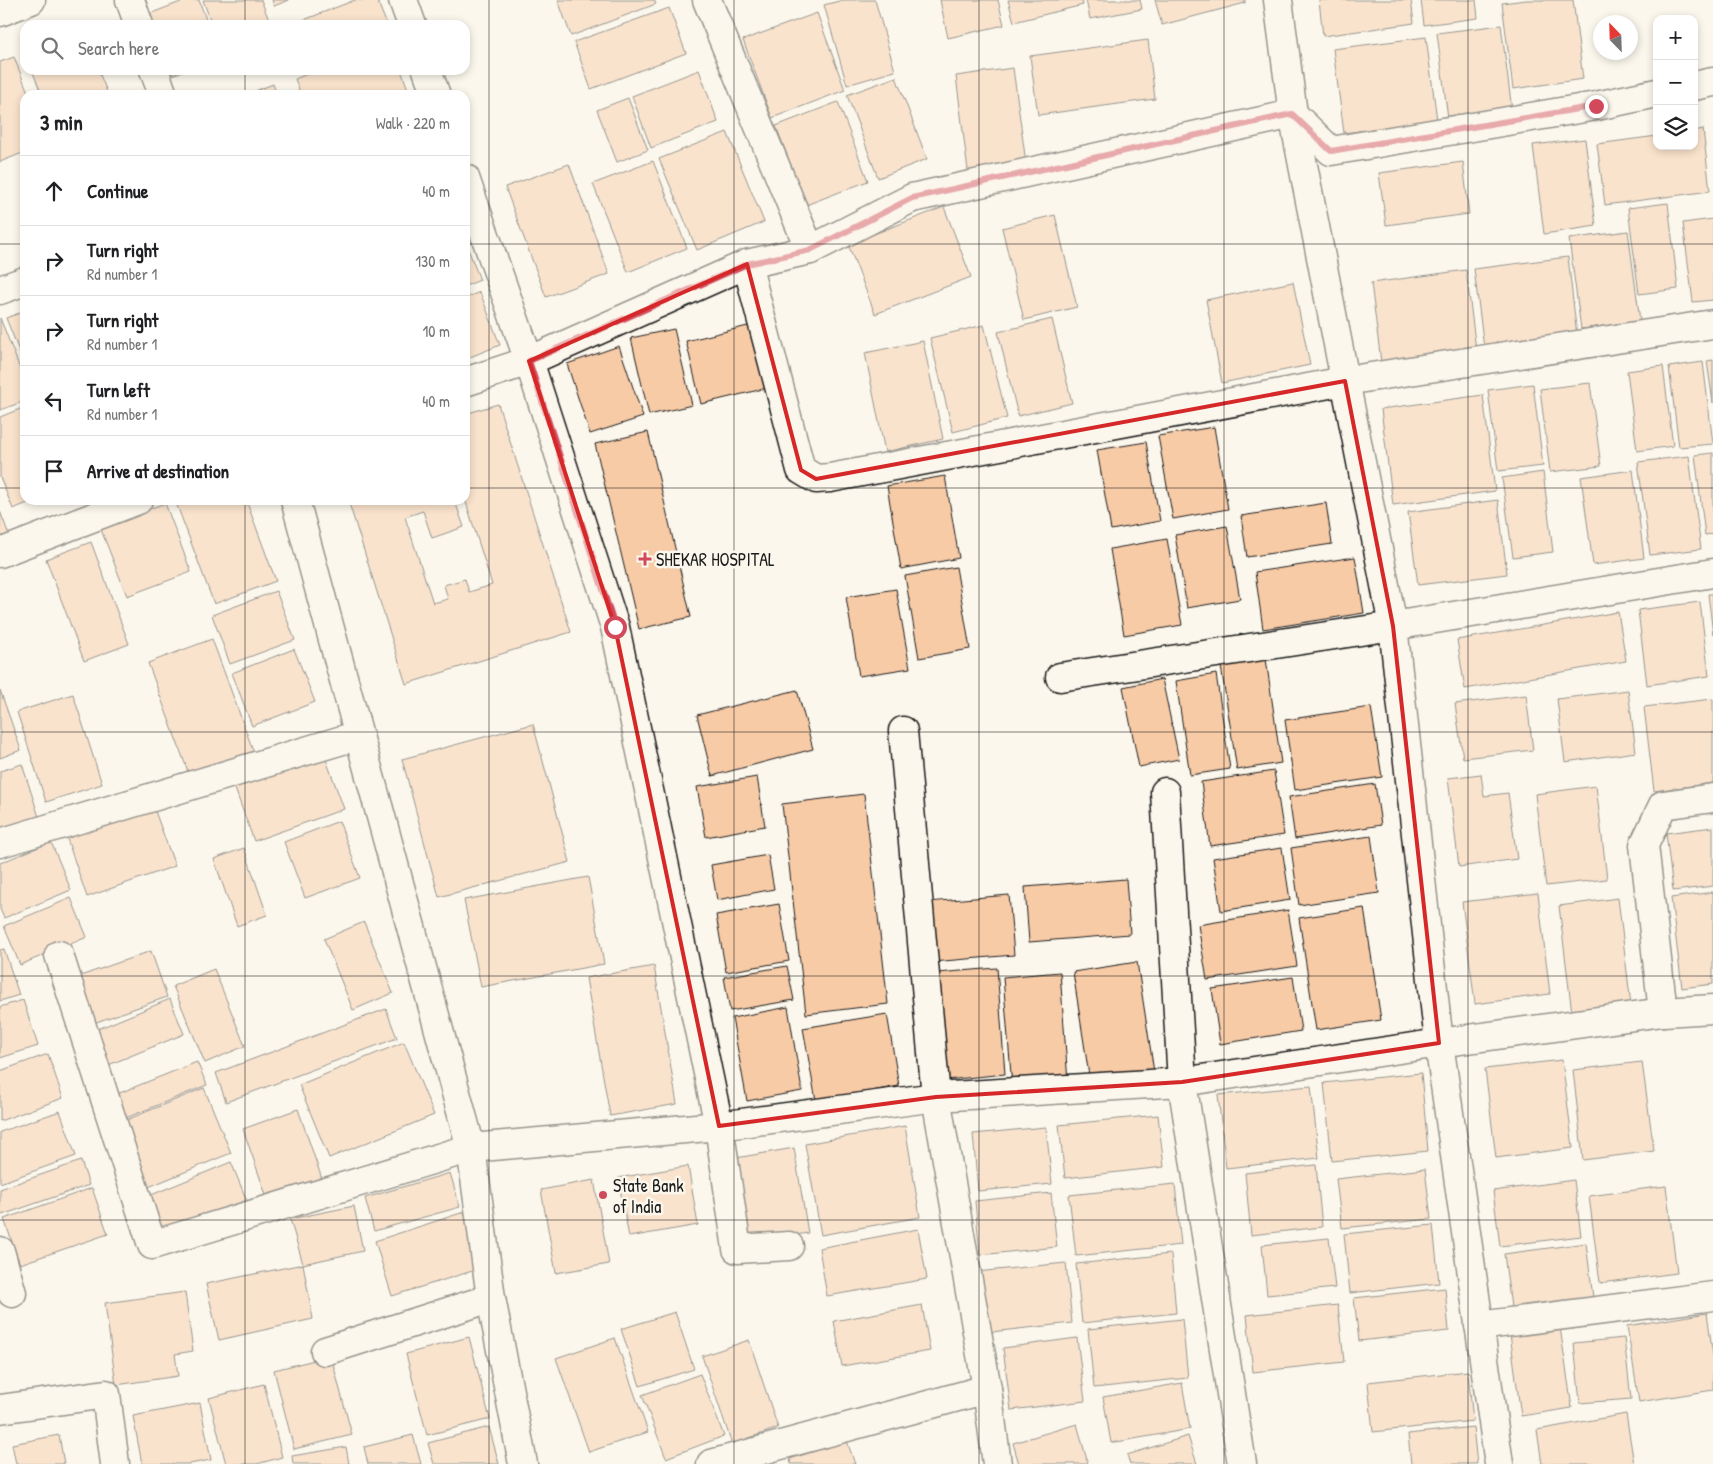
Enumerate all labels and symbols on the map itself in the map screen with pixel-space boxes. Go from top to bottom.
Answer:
north arrow [1593,15,1638,60]
route end [1585,95,1608,118]
place label: SHEKAR HOSPITAL [656,547,775,572]
marker: SHEKAR HOSPITAL [638,552,652,566]
route start [604,616,627,639]
place label: State Bank of India [613,1173,684,1219]
marker: State Bank of India [597,1189,609,1201]

